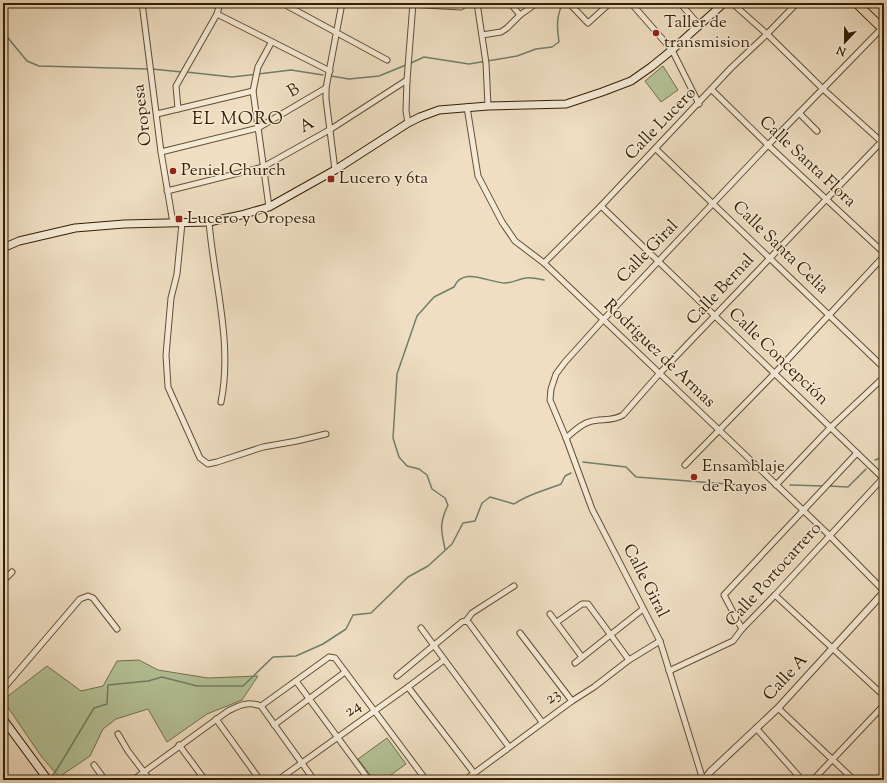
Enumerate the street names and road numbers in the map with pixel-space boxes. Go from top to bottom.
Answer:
street label: B [283,78,305,104]
street label: Calle Lucero [620,82,702,166]
street label: Oropesa [127,83,159,147]
street label: Calle Santa Flora [753,111,861,213]
street label: A [295,112,319,140]
street label: Calle Santa Celia [726,196,834,300]
street label: Calle Giral [612,215,685,289]
street label: Calle Bernal [682,249,761,331]
street label: Rodríguez de Armas [598,294,720,414]
street label: Calle Concepción [722,303,834,411]
street label: Calle Portocarrero [720,517,828,633]
street label: Calle Giral [616,540,674,622]
street label: Calle A [758,649,814,707]
street label: 23 [540,683,566,711]
street label: 24 [339,694,367,724]

